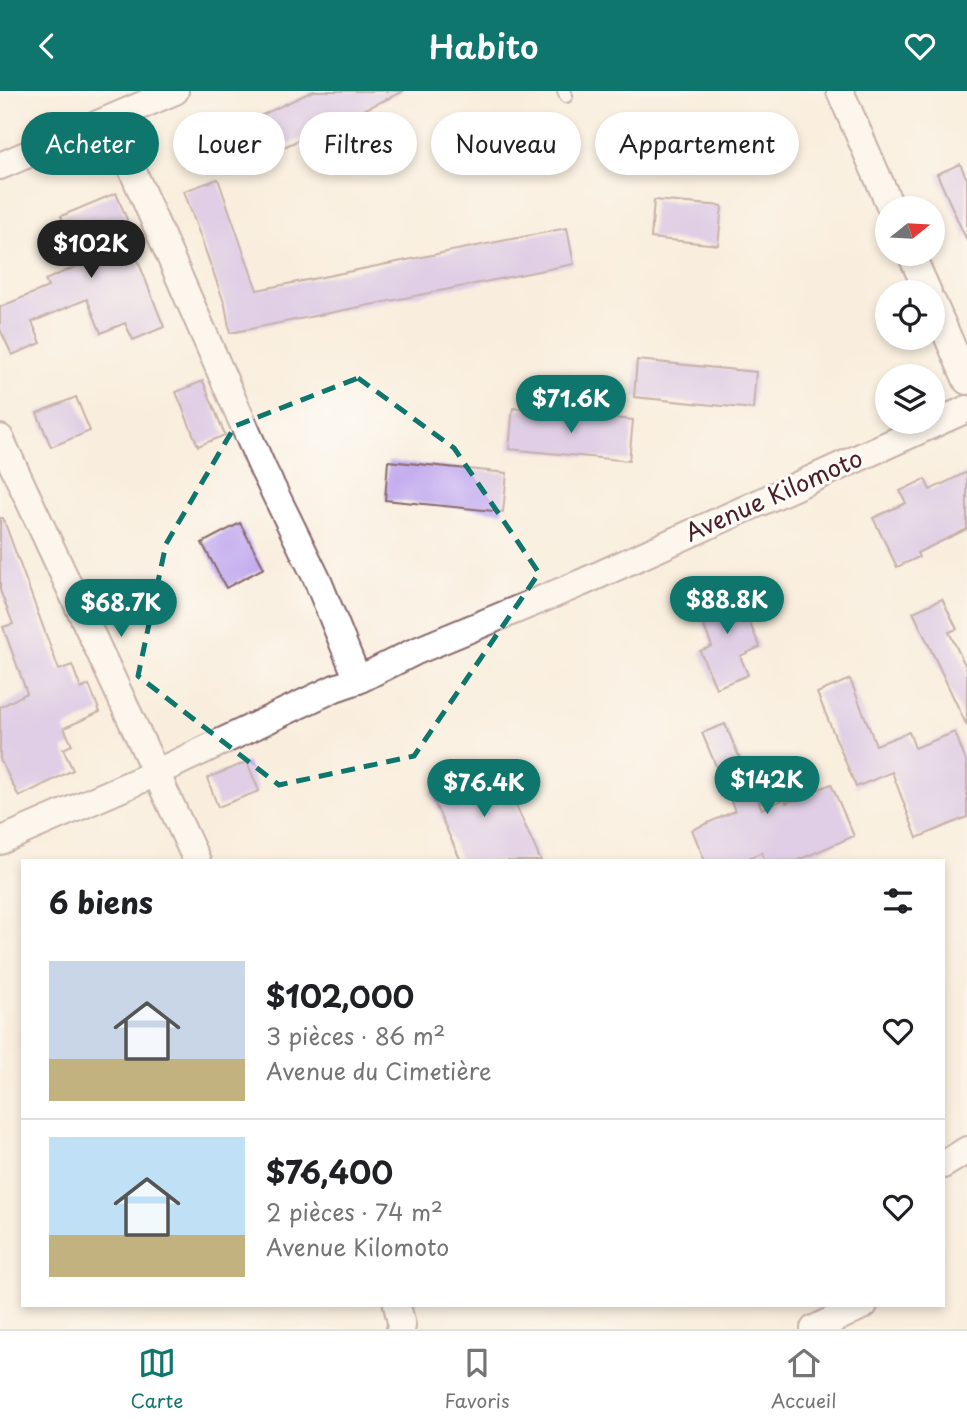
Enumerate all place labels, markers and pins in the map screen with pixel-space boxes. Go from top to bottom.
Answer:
pin: $102K [42,221,140,280]
pin: $71.6K [514,375,628,435]
pin: $88.8K [670,577,784,636]
pin: $68.7K [64,580,178,639]
pin: $142K [718,757,816,816]
pin: $76.4K [427,759,541,819]

